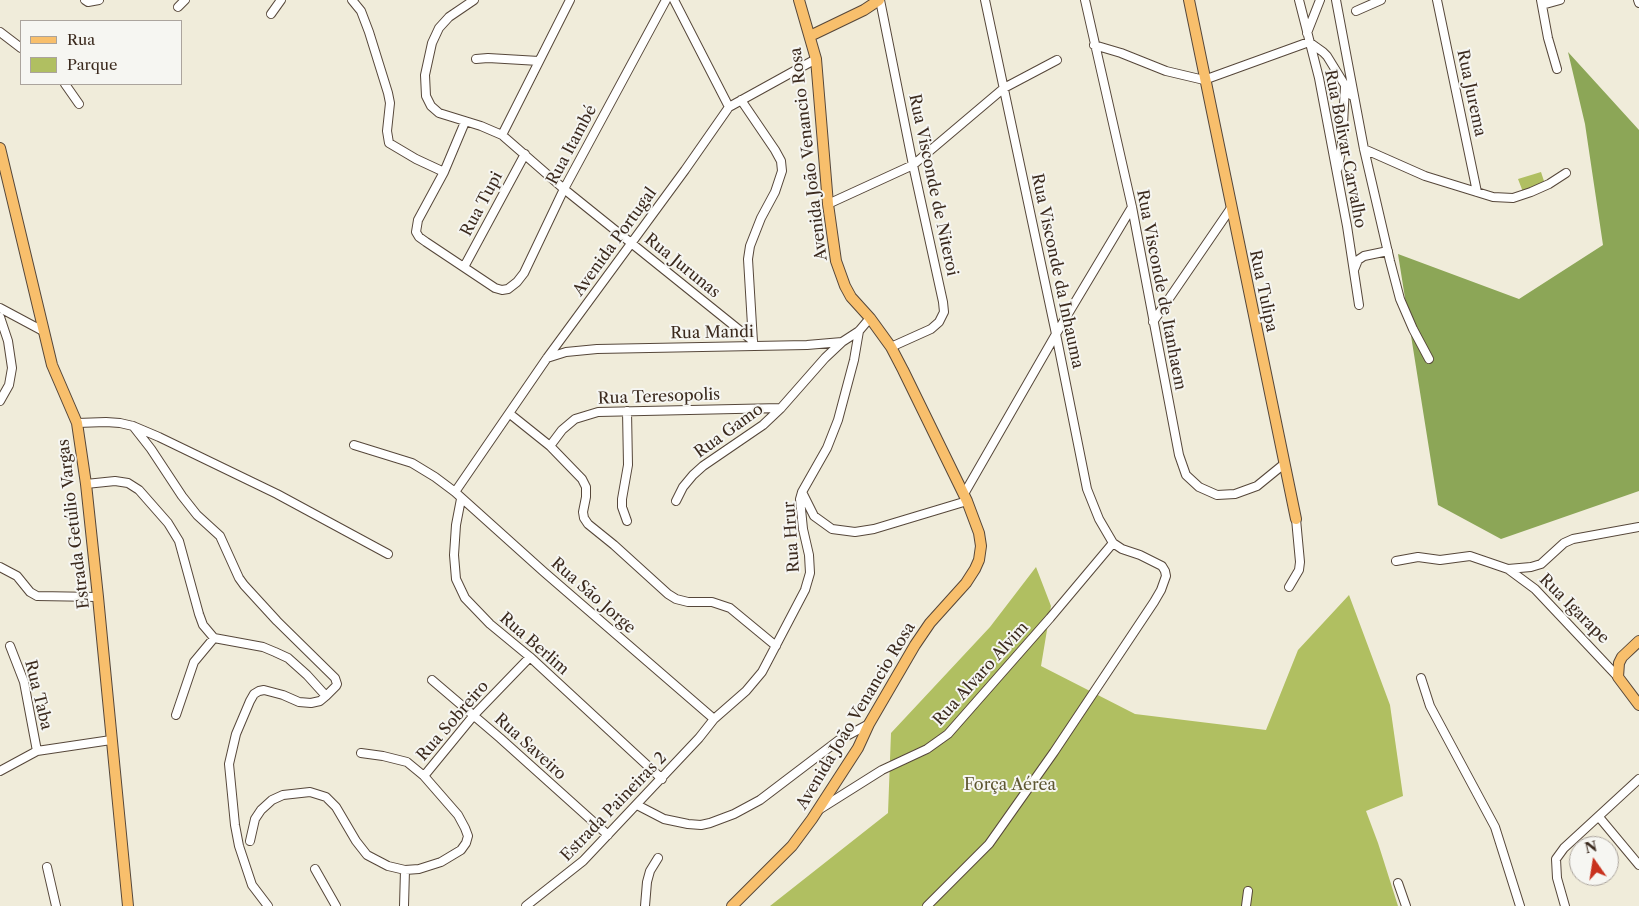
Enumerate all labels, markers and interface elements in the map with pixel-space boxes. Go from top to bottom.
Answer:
legend [20,20,182,85]
text: Rua [67,30,95,49]
street label: Avenida João Venancio Rosa [786,46,832,262]
street label: Rua Jurema [1452,48,1490,138]
text: Parque [67,55,117,74]
street label: Rua Bolivar Carvalho [1320,68,1370,230]
street label: Rua Visconde de Niteroi [904,92,962,278]
street label: Rua Itambé [543,102,601,188]
street label: Rua Tupi [457,168,507,240]
street label: Rua Visconde da Inhauma [1027,172,1087,370]
street label: Avenida Portugal [569,184,661,300]
street label: Rua Visconde de Itanhaem [1132,188,1190,392]
street label: Rua Jurunas [640,230,724,302]
street label: Rua Tulipa [1245,248,1281,334]
street label: Rua Mandi [670,323,754,343]
street label: Rua Teresopolis [598,385,720,409]
street label: Rua Gamo [691,400,767,462]
street label: Estrada Getúlio Vargas [54,438,94,610]
street label: Rua Hrur [780,501,804,573]
street label: Rua São Jorge [547,554,639,638]
street label: Rua Igarape [1535,570,1613,648]
street label: Rua Berlim [495,609,573,679]
street label: Rua Alvaro Alvim [929,618,1033,730]
street label: Avenida João Venancio Rosa [792,619,920,813]
street label: Rua Taba [20,658,56,732]
street label: Rua Sobreiro [413,677,493,765]
street label: Rua Saveiro [490,710,570,784]
street label: Estrada Paineiras 2 [557,748,671,866]
park label: Força Aérea [964,775,1056,795]
north arrow [1569,836,1619,886]
text: N [1583,837,1599,857]

